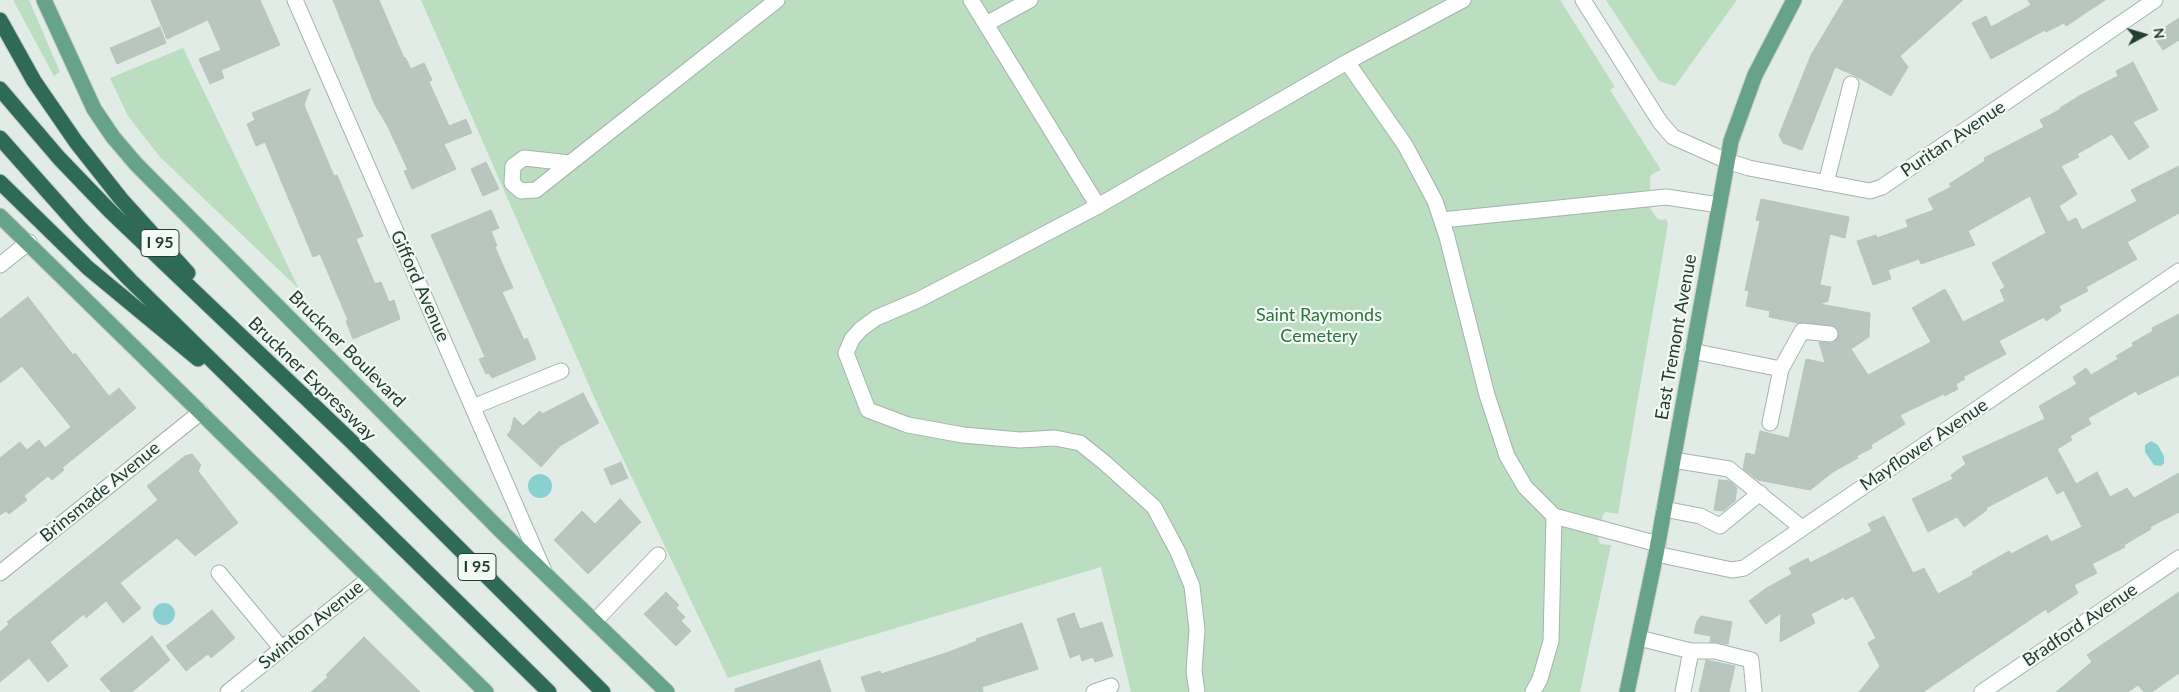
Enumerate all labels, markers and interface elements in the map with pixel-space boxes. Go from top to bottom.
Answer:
north arrow [2119,10,2169,60]
text: N [2150,27,2168,40]
street label: Puritan Avenue [1897,96,2009,182]
street label: Gifford Avenue [386,227,454,345]
road number: I 95 [141,230,179,256]
street label: East Tremont Avenue [1651,252,1701,422]
street label: Bruckner Boulevard [284,286,410,412]
park label: Saint Raymonds Cemetery [1256,304,1382,346]
street label: Bruckner Expressway [244,312,380,446]
street label: Mayflower Avenue [1856,394,1992,496]
street label: Brinsmade Avenue [36,437,164,547]
road number: I 95 [458,554,496,580]
street label: Swinton Avenue [254,576,368,674]
street label: Bradford Avenue [2019,579,2141,671]

